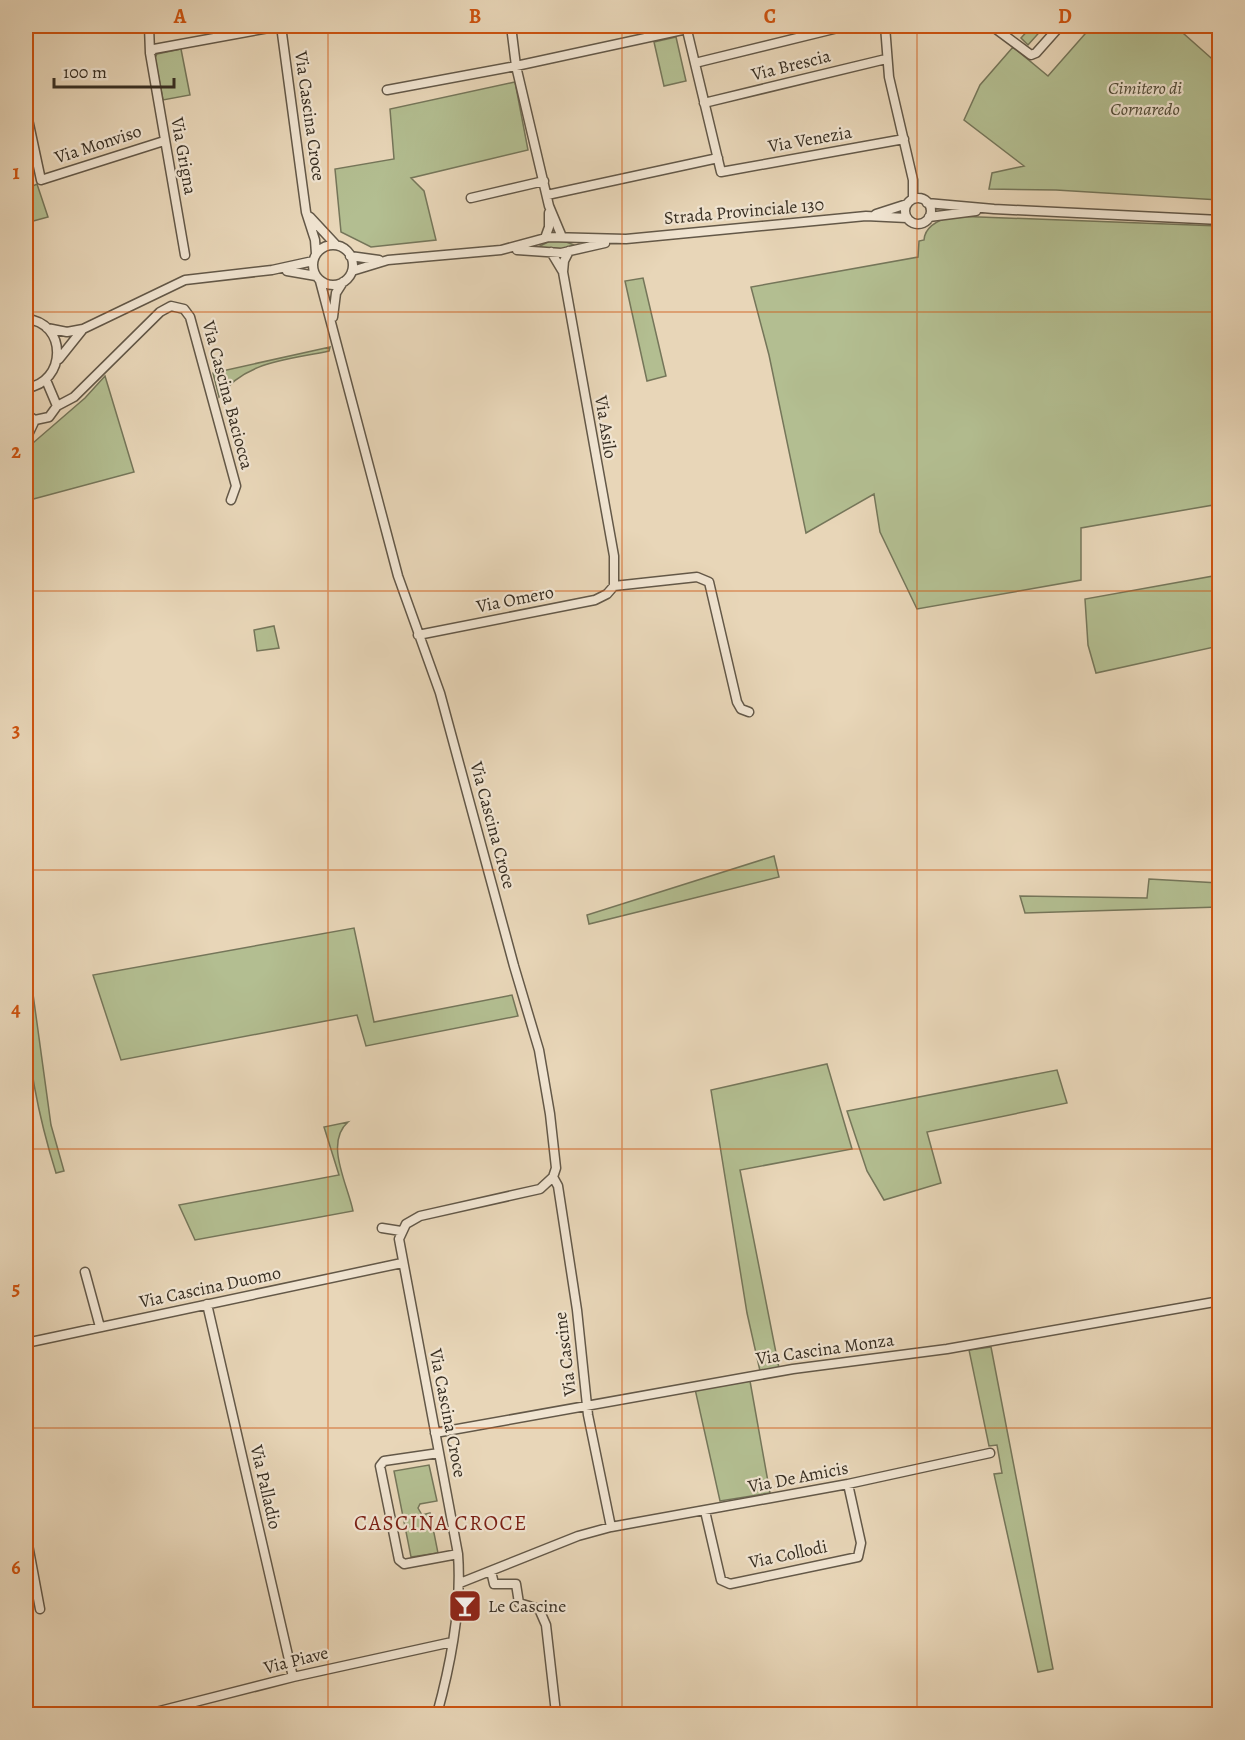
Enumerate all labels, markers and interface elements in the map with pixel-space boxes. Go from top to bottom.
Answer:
text: A [173,3,187,30]
text: B [469,3,481,30]
text: C [764,3,776,30]
text: D [1058,3,1072,30]
street label: Via Brescia [748,43,834,87]
street label: Via Cascina Croce [289,49,331,182]
scale bar [54,51,174,89]
text: 100 m [63,60,107,84]
park label: Cimitero di Cornaredo [1108,76,1182,121]
street label: Via Grigna [165,114,203,197]
street label: Via Monviso [51,119,145,170]
street label: Via Venezia [765,120,854,158]
text: 1 [12,159,20,186]
street label: Strada Provinciale 130 [663,192,825,230]
street label: Via Cascina Baciocca [196,317,260,472]
street label: Via Asilo [589,393,623,460]
text: 2 [11,438,21,465]
street label: Via Omero [473,580,556,618]
text: 3 [12,717,20,744]
street label: Via Cascina Croce [464,758,522,891]
text: 4 [11,996,21,1023]
street label: Via Cascina Duomo [136,1260,283,1314]
text: 5 [12,1275,20,1302]
street label: Via Cascine [548,1310,582,1399]
street label: Via Cascina Monza [753,1327,896,1371]
street label: Via Cascina Croce [424,1346,472,1479]
street label: Via Palladio [244,1441,287,1532]
street label: Via De Amicis [745,1456,850,1499]
district label: CASCINA CROCE [354,1509,528,1537]
street label: Via Collodi [746,1534,829,1574]
text: 6 [11,1554,21,1581]
bar icon: Le Cascine [447,1588,483,1624]
place label: Le Cascine [488,1594,566,1618]
street label: Via Piave [260,1640,331,1680]

